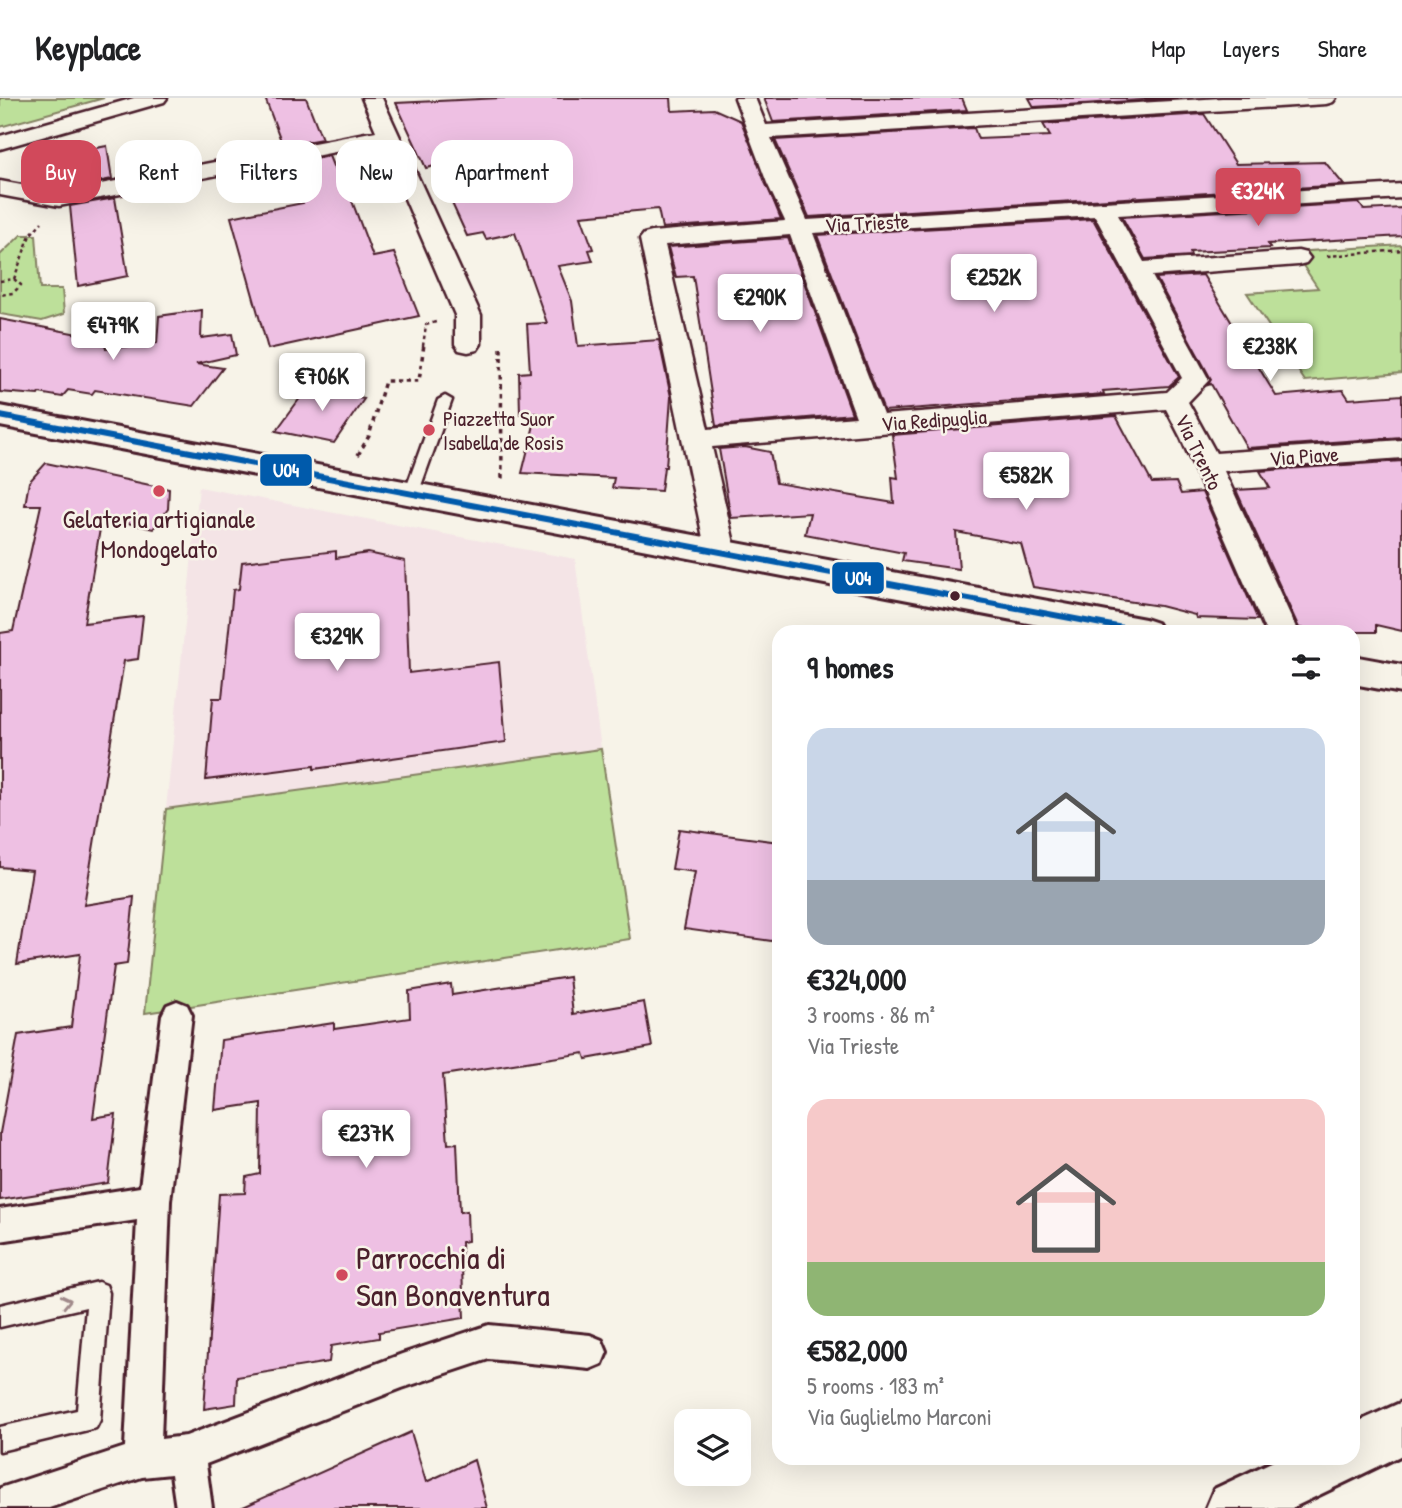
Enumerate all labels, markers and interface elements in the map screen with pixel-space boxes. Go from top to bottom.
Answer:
text: Keyplace [35,26,141,70]
text: Map [1151,32,1185,64]
text: Layers [1223,32,1280,64]
text: Share [1318,32,1367,64]
chip: Buy [21,140,101,203]
chip: Rent [115,140,202,203]
chip: Filters [216,140,322,203]
chip: New [336,140,417,203]
chip: Apartment [431,140,573,203]
pin: €324K [1209,169,1307,228]
text: €324K [1232,175,1284,206]
street label: Via Trieste [824,206,910,240]
pin: €252K [945,254,1043,314]
text: €252K [967,261,1021,292]
pin: €290K [711,274,809,334]
text: €290K [734,281,786,312]
pin: €479K [64,302,162,362]
text: €479K [87,309,139,340]
pin: €238K [1221,324,1319,383]
text: €238K [1243,330,1297,361]
pin: €706K [273,354,371,413]
text: €706K [295,360,349,391]
street label: Via Redipuglia [880,402,988,438]
place label: Piazzetta Suor Isabella de Rosis [443,404,564,457]
street label: Via Trento [1168,409,1230,495]
marker: Piazzetta Suor Isabella de Rosis [421,422,437,438]
street label: Via Piave [1268,439,1340,473]
pin: €582K [977,452,1075,512]
line badge: U04 [259,453,313,487]
text: U04 [273,457,299,483]
text: €582K [999,459,1053,490]
marker: Gelateria artigianale Mondogelato [151,483,167,499]
place label: Gelateria artigianale Mondogelato [63,501,256,566]
line badge: U04 [831,561,885,595]
text: U04 [845,565,871,591]
unlabelled marker [948,589,962,603]
pin: €329K [288,614,386,673]
text: €329K [311,620,363,651]
text: 9 homes [807,647,894,687]
icon: filters [1287,648,1325,686]
icon: home [1003,774,1129,900]
text: €324,000 [807,959,907,999]
text: 3 rooms · 86 m² [807,999,935,1030]
text: Via Trieste [807,1030,899,1061]
pin: €237K [317,1110,415,1170]
text: €237K [338,1117,394,1148]
icon: home [1003,1145,1129,1271]
place label: Parrocchia di San Bonaventura [356,1236,550,1316]
marker: Parrocchia di San Bonaventura [334,1267,350,1283]
one-way arrow [60,1295,72,1309]
text: €582,000 [807,1330,908,1370]
text: 5 rooms · 183 m² [807,1370,944,1401]
text: Via Guglielmo Marconi [807,1401,992,1432]
map controls [674,1409,751,1486]
button: layers [674,1409,751,1486]

